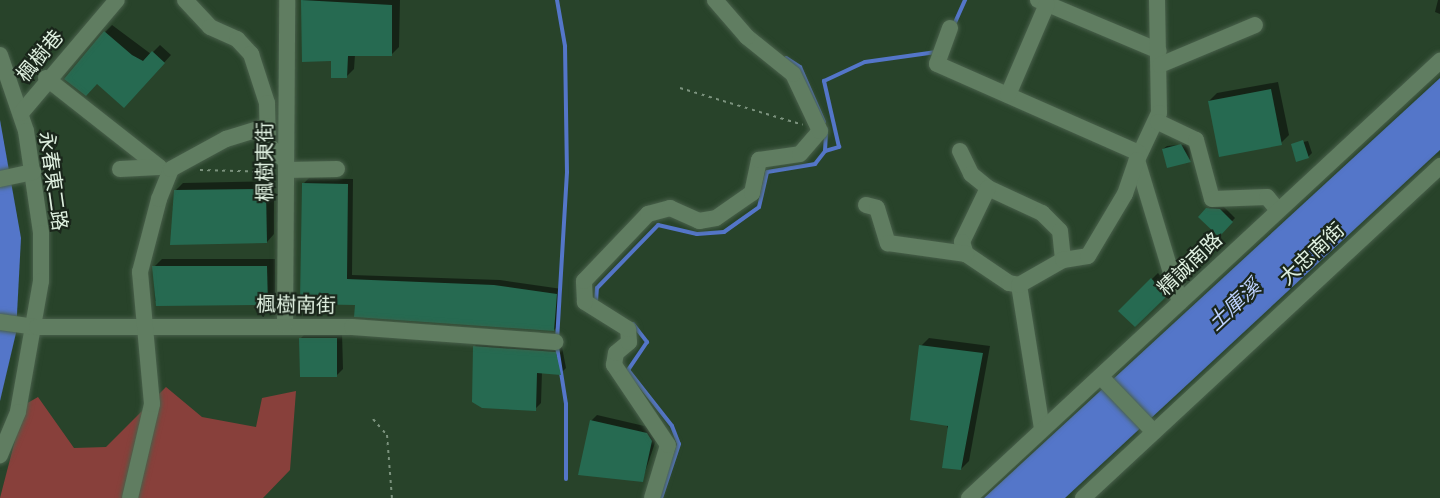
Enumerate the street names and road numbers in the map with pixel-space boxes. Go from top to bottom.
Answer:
street label: 楓樹巷 [12,25,68,87]
street label: 楓樹東街 [253,122,277,202]
street label: 永春東二路 [34,130,72,232]
street label: 大忠南街 [1275,218,1349,290]
street label: 精誠南路 [1153,228,1227,300]
street label: 楓樹南街 [256,292,336,318]

